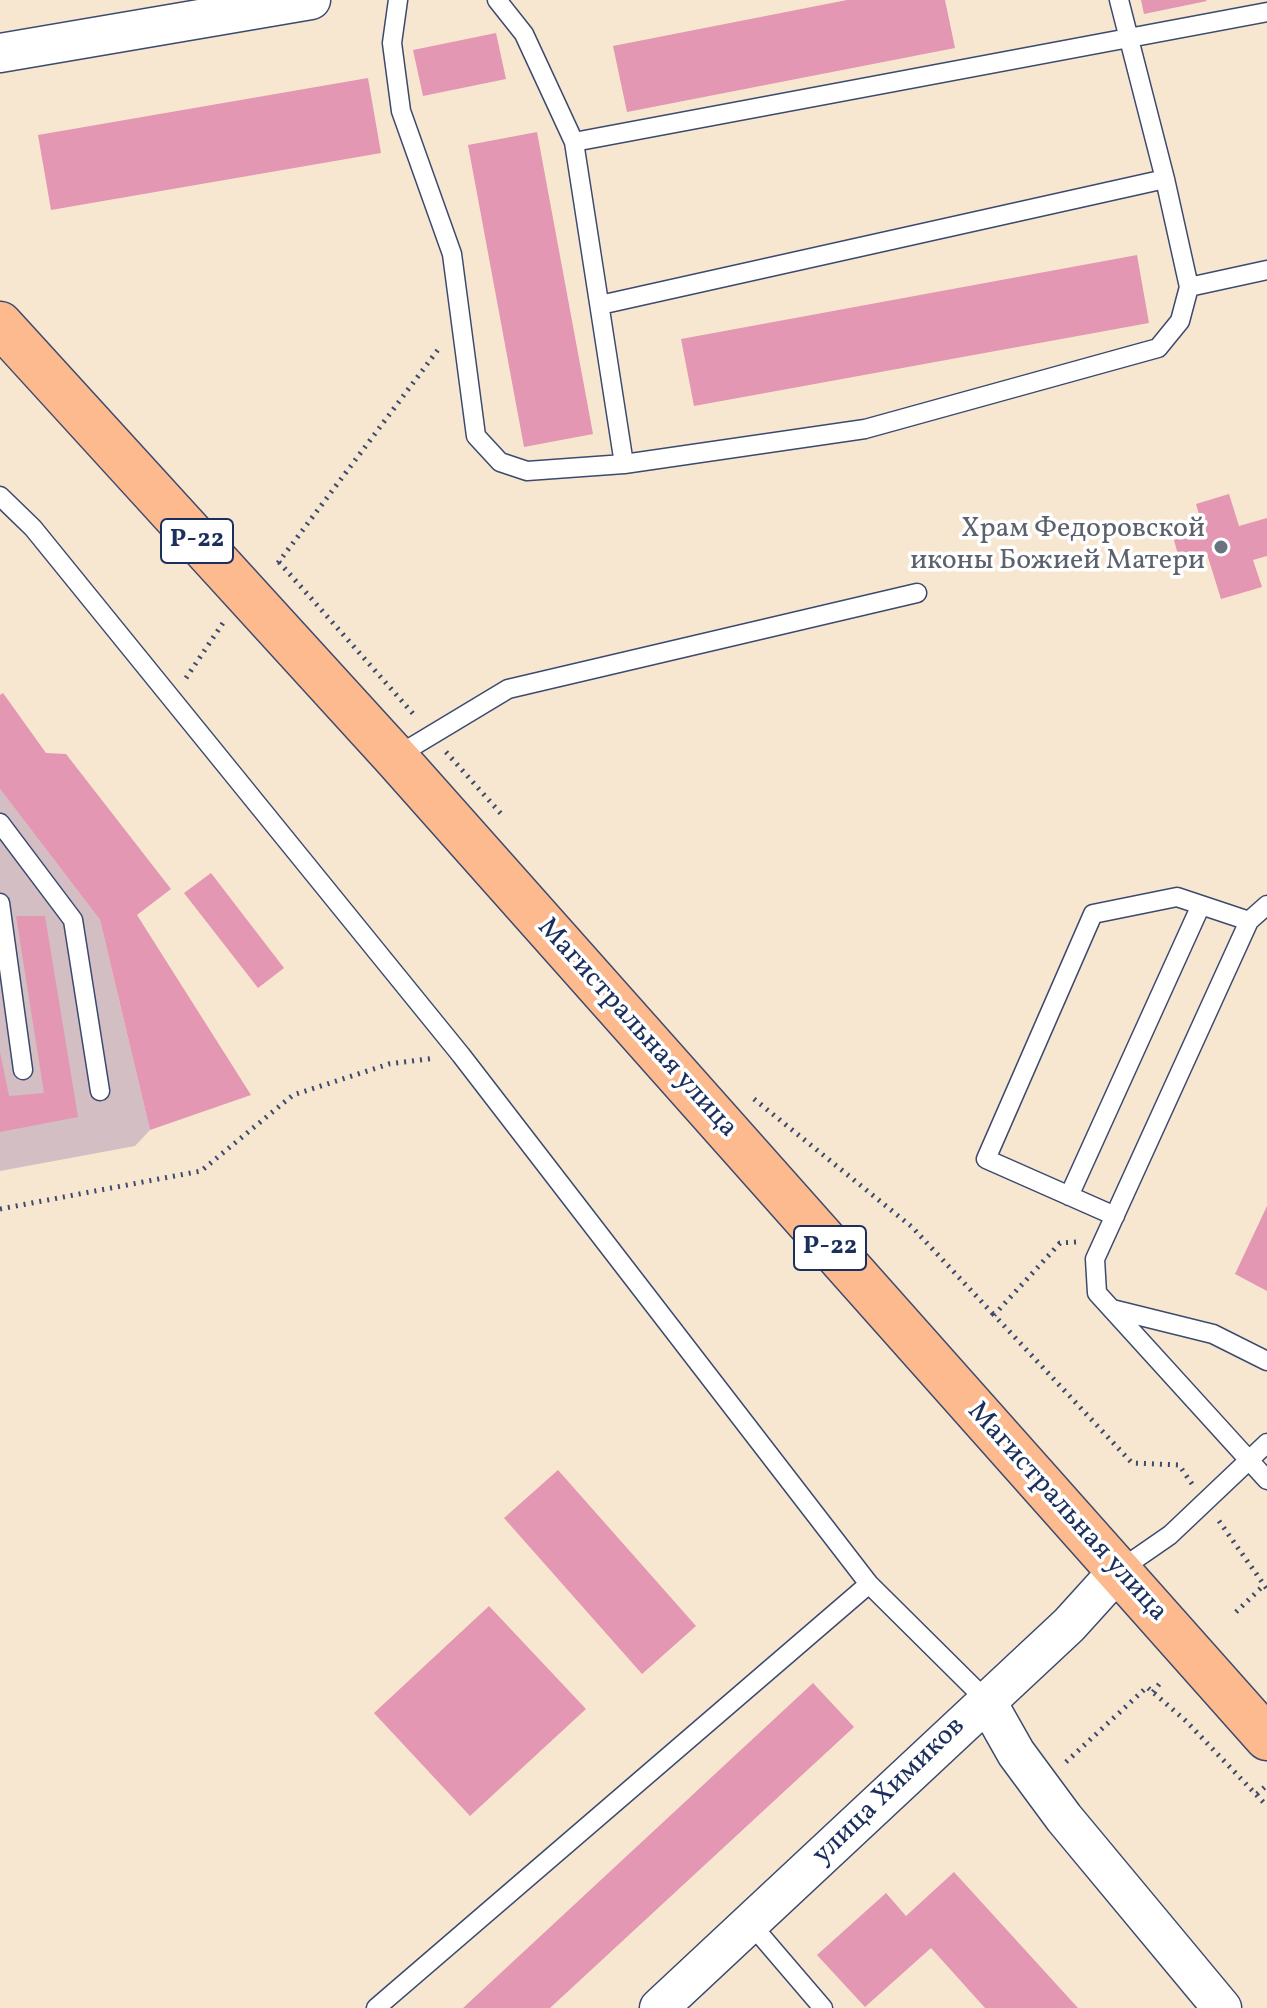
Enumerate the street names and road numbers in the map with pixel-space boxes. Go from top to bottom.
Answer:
road number: Р-22 [161,519,233,563]
street label: Магистральная улица [529,912,743,1146]
road number: Р-22 [794,1226,866,1270]
street label: Магистральная улица [959,1396,1173,1630]
street label: улица Химиков [807,1711,973,1873]

